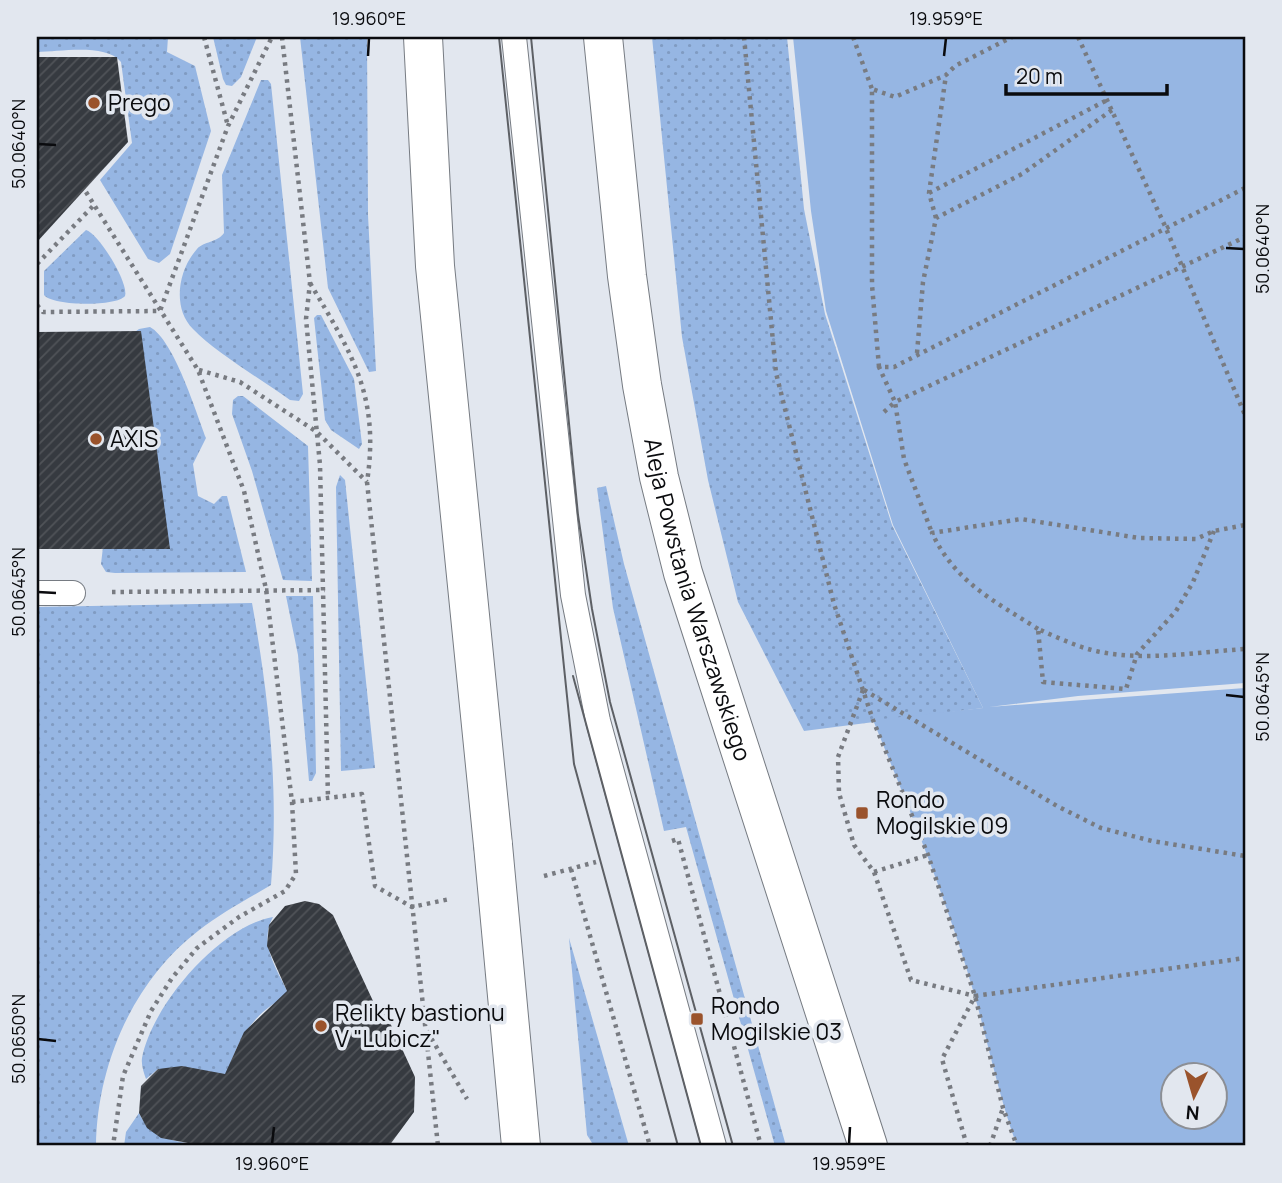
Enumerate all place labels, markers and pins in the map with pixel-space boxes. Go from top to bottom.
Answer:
place label: Prego [108,86,171,118]
marker: Prego [86,95,102,111]
place label: AXIS [110,422,158,454]
marker: AXIS [88,431,104,447]
place label: Rondo Mogilskie 09 [876,783,1009,841]
marker: Rondo Mogilskie 09 [854,805,870,821]
place label: Rondo Mogilskie 03 [711,989,842,1047]
place label: Relikty bastionu V "Lubicz" [335,996,505,1054]
marker: Rondo Mogilskie 03 [689,1011,705,1027]
marker: Relikty bastionu V "Lubicz" [313,1018,329,1034]

